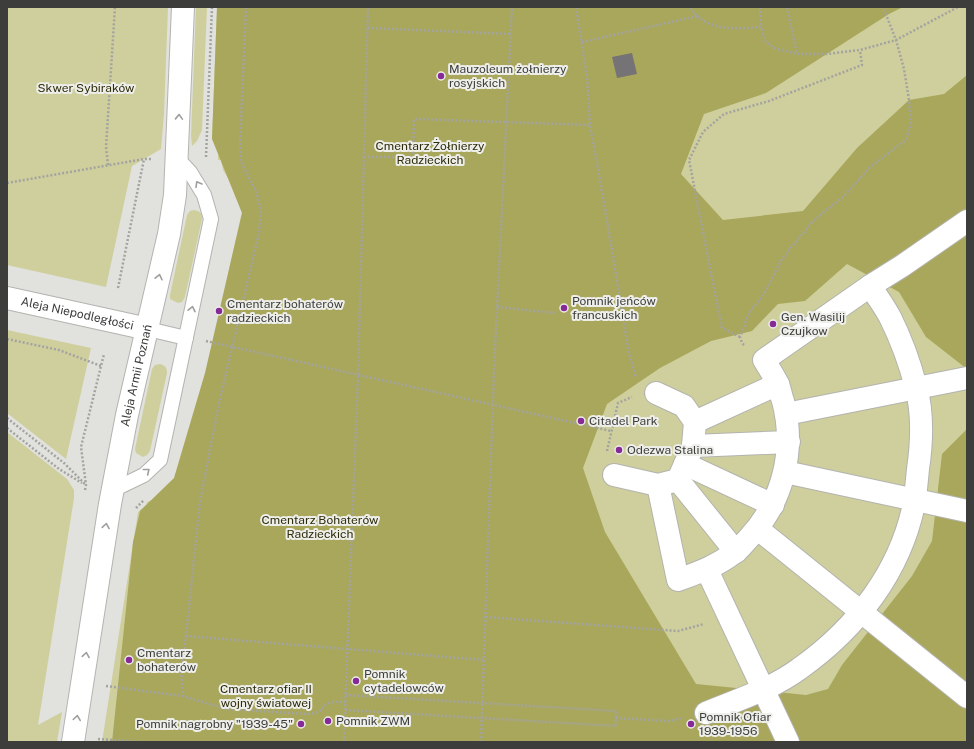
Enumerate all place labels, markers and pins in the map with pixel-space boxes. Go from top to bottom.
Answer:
place label: Mauzoleum żołnierzy rosyjskich [449,62,567,90]
marker: Mauzoleum żołnierzy rosyjskich [436,71,446,81]
place label: Pomnik jeńców francuskich [572,294,656,322]
place label: Cmentarz bohaterów radzieckich [227,297,344,325]
marker: Pomnik jeńców francuskich [559,303,569,313]
marker: Cmentarz bohaterów radzieckich [214,306,224,316]
place label: Gen. Wasilij Czujkow [781,310,845,338]
marker: Gen. Wasilij Czujkow [768,319,778,329]
place label: Citadel Park [589,414,658,428]
marker: Citadel Park [576,416,586,426]
place label: Odezwa Stalina [627,443,713,457]
marker: Odezwa Stalina [614,445,624,455]
place label: Cmentarz bohaterów [137,646,197,674]
marker: Cmentarz bohaterów [124,655,134,665]
place label: Pomnik cytadelowców [364,667,445,695]
marker: Pomnik cytadelowców [351,676,361,686]
place label: Pomnik Ofiar 1939-1956 [699,710,771,738]
place label: Pomnik ZWM [336,714,410,728]
marker: Pomnik ZWM [323,716,333,726]
place label: Pomnik nagrobny "1939-45" [136,717,293,731]
marker: Pomnik nagrobny "1939-45" [296,719,306,729]
marker: Pomnik Ofiar 1939-1956 [686,719,696,729]

